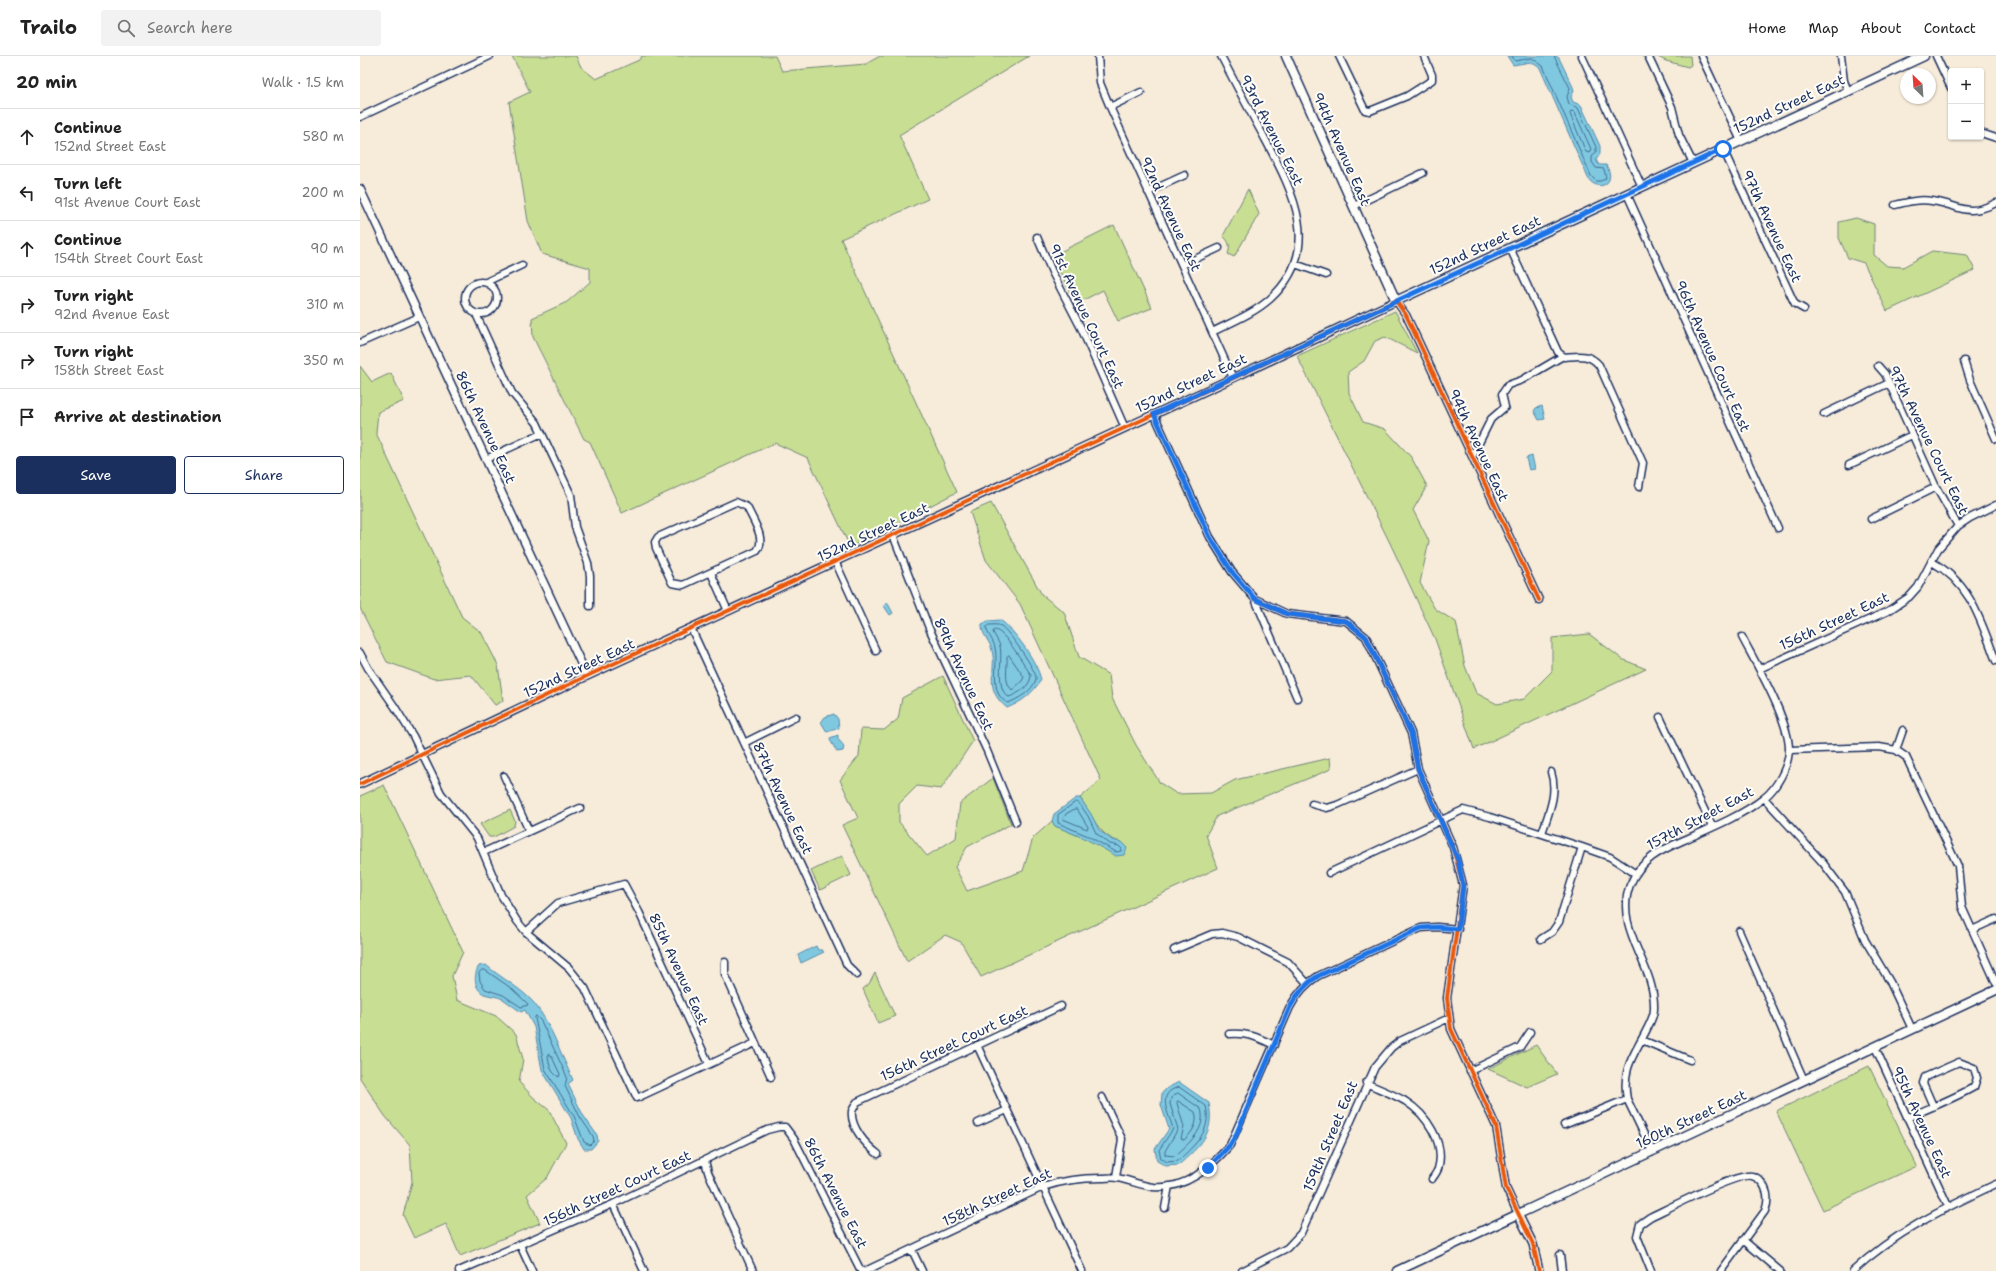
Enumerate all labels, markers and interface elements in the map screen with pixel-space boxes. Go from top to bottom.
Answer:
search box [101,10,381,46]
text: Trailo [20,15,77,40]
icon: search [115,17,137,39]
text: Search here [147,18,233,38]
text: Home [1748,19,1787,37]
text: Map [1809,19,1839,37]
text: About [1861,19,1902,37]
text: Contact [1924,19,1976,37]
north arrow [1900,68,1936,104]
map controls [1948,68,1984,140]
button: + [1948,68,1984,104]
street label: 152nd Street East [1730,70,1848,138]
text: 20 min [16,71,77,93]
street label: 93rd Avenue East [1236,71,1308,189]
text: Walk · 1.5 km [262,74,344,91]
street label: 94th Avenue East [1309,89,1375,209]
button: − [1948,104,1984,140]
text: Continue [54,118,122,138]
icon: ahead [16,126,38,148]
text: 580 m [303,128,344,145]
text: 152nd Street East [54,138,166,155]
route start [1714,140,1732,158]
street label: 92nd Avenue East [1137,154,1205,274]
street label: 97th Avenue East [1738,167,1806,285]
text: Turn left [54,174,122,194]
icon: left [16,182,38,204]
text: 200 m [302,184,344,201]
text: 91st Avenue Court East [54,194,201,211]
street label: 152nd Street East [1426,211,1544,279]
text: Continue [54,230,122,250]
icon: ahead [16,238,38,260]
text: 90 m [310,240,344,257]
street label: 91st Avenue Court East [1045,241,1129,391]
text: 154th Street Court East [54,250,203,267]
street label: 96th Avenue Court East [1671,277,1755,435]
text: Turn right [54,286,134,306]
icon: right [16,294,38,316]
text: 310 m [306,296,344,313]
text: 92nd Avenue East [54,306,170,323]
text: Turn right [54,342,134,362]
street label: 152nd Street East [1132,349,1250,417]
icon: right [16,350,38,372]
text: 350 m [303,352,344,369]
text: 158th Street East [54,362,164,379]
street label: 97th Avenue Court East [1885,362,1973,518]
street label: 86th Avenue East [452,368,520,486]
street label: 94th Avenue East [1445,386,1513,504]
icon: arrive [16,406,38,428]
text: Arrive at destination [54,407,222,427]
button: Save [16,456,176,494]
button: Share [184,456,344,494]
street label: 152nd Street East [814,498,932,566]
street label: 156th Street East [1776,588,1892,654]
street label: 89th Avenue East [930,615,998,733]
street label: 152nd Street East [520,634,638,702]
street label: 87th Avenue East [749,739,817,857]
street label: 157th Street East [1644,782,1756,854]
street label: 85th Avenue East [645,910,713,1028]
street label: 156th Street Court East [877,1001,1031,1085]
street label: 95th Avenue East [1888,1063,1956,1181]
street label: 159th Street East [1299,1078,1361,1194]
street label: 160th Street East [1633,1086,1749,1152]
street label: 86th Avenue East [800,1134,872,1252]
street label: 156th Street Court East [540,1146,694,1230]
route end [1199,1159,1217,1177]
street label: 158th Street East [939,1164,1055,1230]

